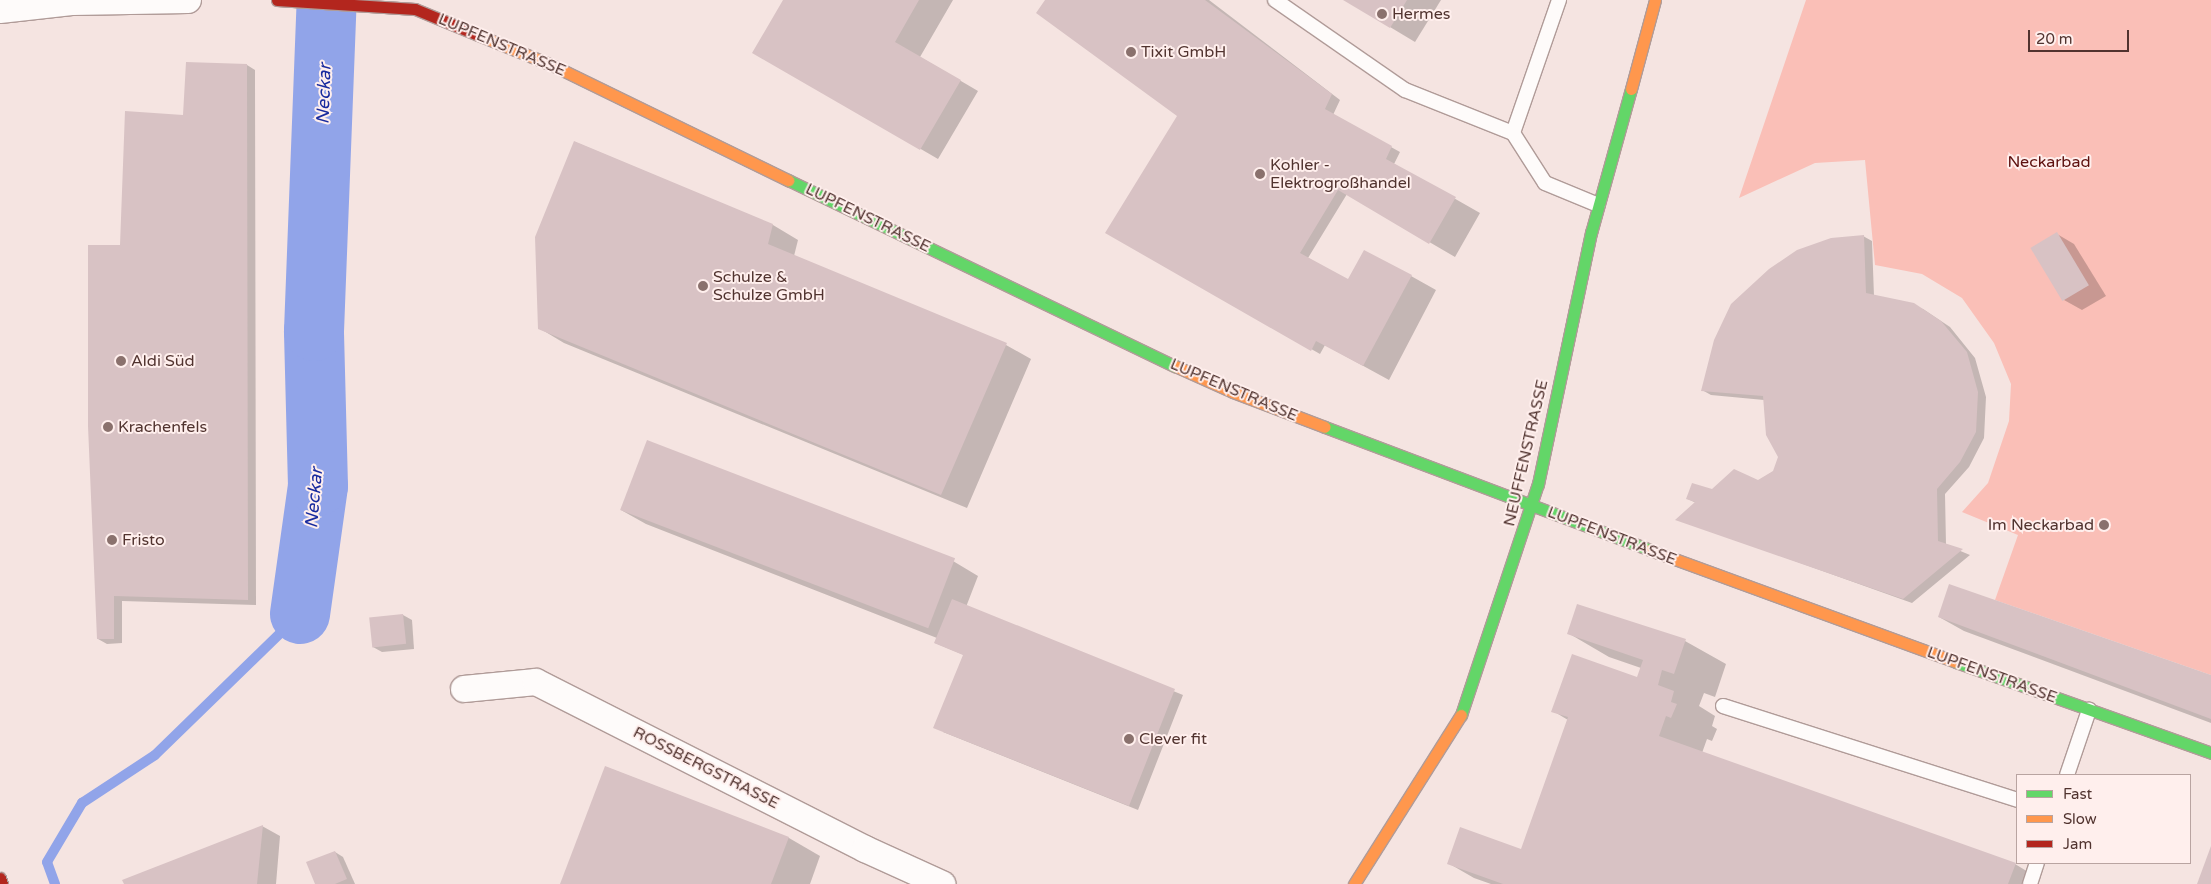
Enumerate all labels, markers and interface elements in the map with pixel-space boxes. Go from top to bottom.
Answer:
place label: Hermes [1392,4,1450,24]
marker: Hermes [1376,8,1388,20]
street label: LUPFENSTRASSE [435,9,569,81]
scale bar [2031,20,2132,52]
text: 20 m [2036,30,2073,48]
place label: Tixit GmbH [1141,42,1226,62]
marker: Tixit GmbH [1125,46,1137,58]
water label: Neckar [312,63,336,125]
park label: Neckarbad [2007,152,2091,172]
place label: Kohler - Elektrogroßhandel [1270,155,1411,193]
marker: Kohler - Elektrogroßhandel [1254,168,1266,180]
street label: LUPFENSTRASSE [802,179,934,257]
place label: Schulze & Schulze GmbH [713,267,825,305]
marker: Schulze & Schulze GmbH [697,280,709,292]
place label: Aldi Süd [131,351,195,371]
street label: LUPFENSTRASSE [1167,354,1301,426]
marker: Aldi Süd [115,355,127,367]
street label: NEUFFENSTRASSE [1500,378,1552,528]
place label: Krachenfels [118,417,207,437]
marker: Krachenfels [102,421,114,433]
water label: Neckar [301,467,327,529]
street label: LUPFENSTRASSE [1545,503,1679,569]
place label: Im Neckarbad [1988,515,2094,535]
marker: Im Neckarbad [2098,519,2110,531]
place label: Fristo [122,530,165,550]
marker: Fristo [106,534,118,546]
street label: LUPFENSTRASSE [1924,643,2060,707]
street label: ROSSBERGSTRASSE [630,723,782,813]
place label: Clever fit [1139,729,1207,749]
marker: Clever fit [1123,733,1135,745]
legend [2016,774,2191,864]
text: Fast [2063,785,2092,803]
text: Slow [2063,810,2097,828]
text: Jam [2063,835,2092,853]

